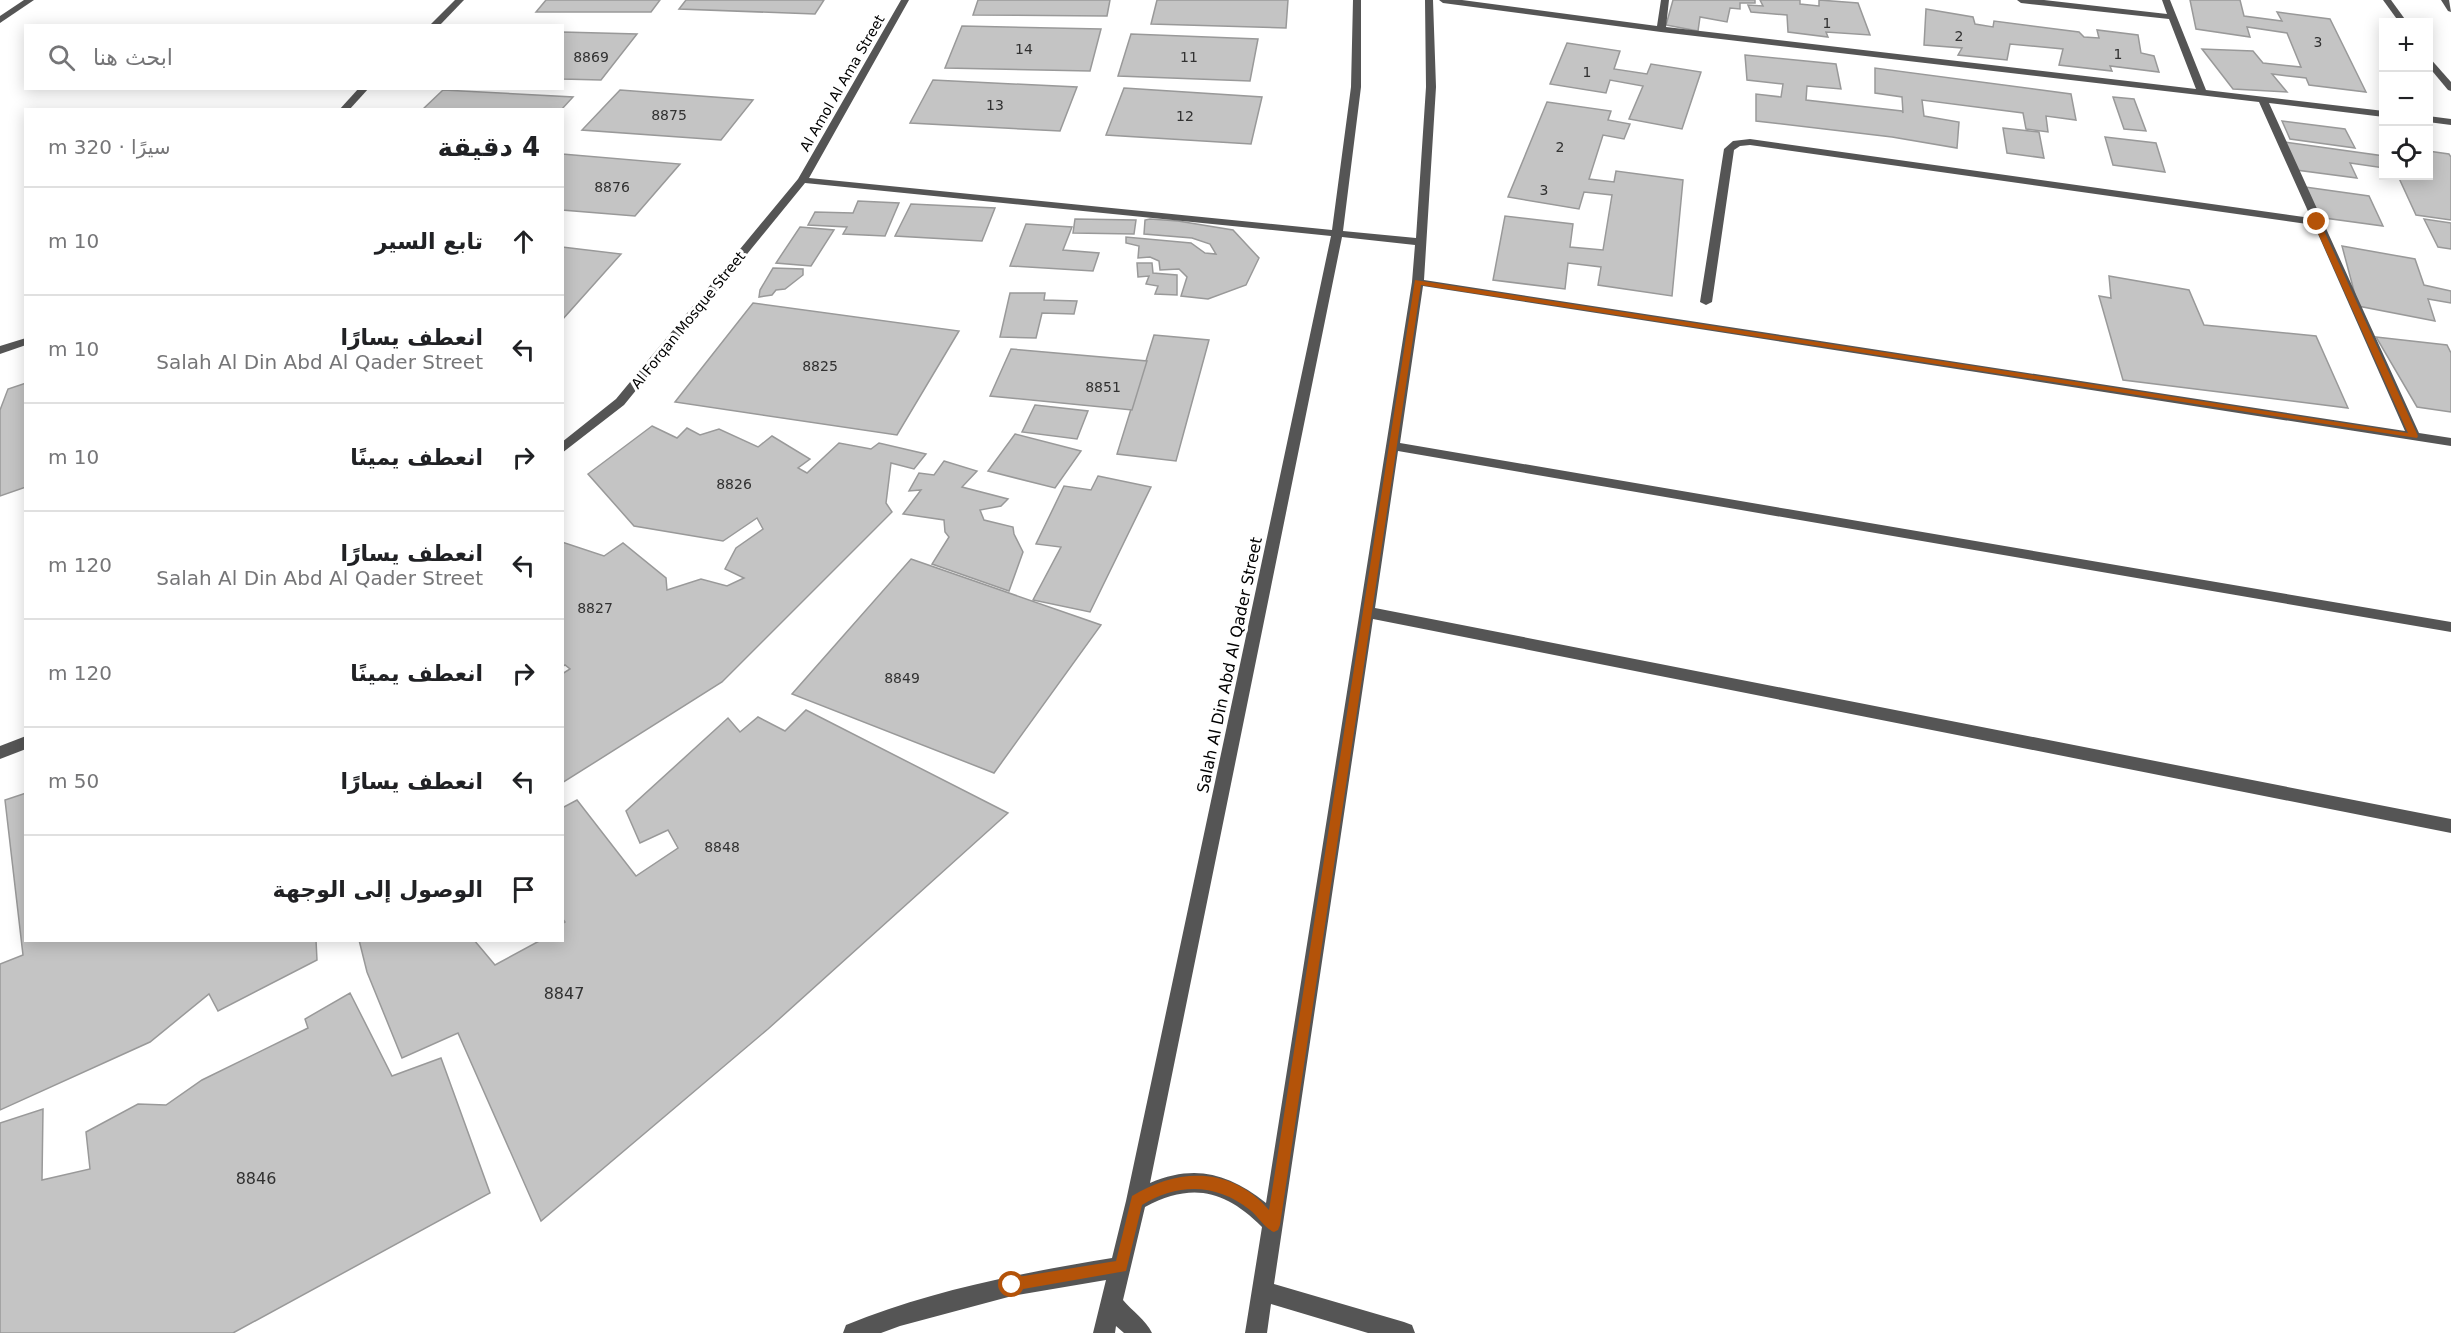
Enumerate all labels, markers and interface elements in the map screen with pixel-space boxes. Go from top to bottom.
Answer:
street label: Al Amol Al Ama Street [796,12,888,154]
house number: 1 [1823,15,1831,31]
map controls [2379,18,2433,180]
button: + [2379,18,2433,72]
search box [24,24,564,90]
house number: 2 [1955,28,1963,44]
house number: 3 [2314,34,2322,50]
icon: search [45,41,78,74]
house number: 14 [1015,41,1033,57]
text: ابحث هنا [93,45,173,70]
house number: 1 [2114,46,2122,62]
house number: 8869 [573,49,609,65]
house number: 11 [1180,49,1198,65]
house number: 1 [1583,64,1591,80]
button: − [2379,72,2433,126]
house number: 13 [986,97,1004,113]
house number: 8875 [651,107,687,123]
house number: 12 [1176,108,1194,124]
button: locate [2379,126,2433,180]
text: 4 دقيقة [437,132,540,162]
text: سيرًا · 320 m [48,135,171,159]
house number: 2 [1556,139,1564,155]
house number: 8876 [594,179,630,195]
house number: 3 [1540,182,1548,198]
route end [2303,208,2329,234]
icon: ahead [507,225,540,258]
text: 10 m [48,229,99,253]
text: تابع السير [375,229,483,254]
street label: Al Forqan Mosque Street [628,248,749,392]
text: انعطف يسارًا [340,325,483,350]
icon: left [507,333,540,366]
text: 10 m [48,337,99,361]
text: Salah Al Din Abd Al Qader Street [156,350,483,374]
house number: 8825 [802,358,838,374]
house number: 8851 [1085,379,1121,395]
icon: right [507,441,540,474]
text: 10 m [48,445,99,469]
text: انعطف يمينًا [350,445,483,470]
house number: 8826 [716,476,752,492]
street label: Salah Al Din Abd Al Qader Street [1193,535,1266,795]
text: انعطف يسارًا [340,541,483,566]
icon: left [507,549,540,582]
text: 120 m [48,553,112,577]
text: Salah Al Din Abd Al Qader Street [156,566,483,590]
house number: 8827 [577,600,613,616]
icon: right [507,657,540,690]
text: 120 m [48,661,112,685]
text: انعطف يمينًا [350,661,483,686]
house number: 8849 [884,670,920,686]
icon: left [507,765,540,798]
text: 50 m [48,769,99,793]
text: انعطف يسارًا [340,769,483,794]
house number: 8848 [704,839,740,855]
icon: arrive [507,873,540,906]
text: الوصول إلى الوجهة [273,877,483,902]
house number: 8847 [544,984,584,1003]
house number: 8846 [236,1169,276,1188]
route start [998,1271,1024,1297]

